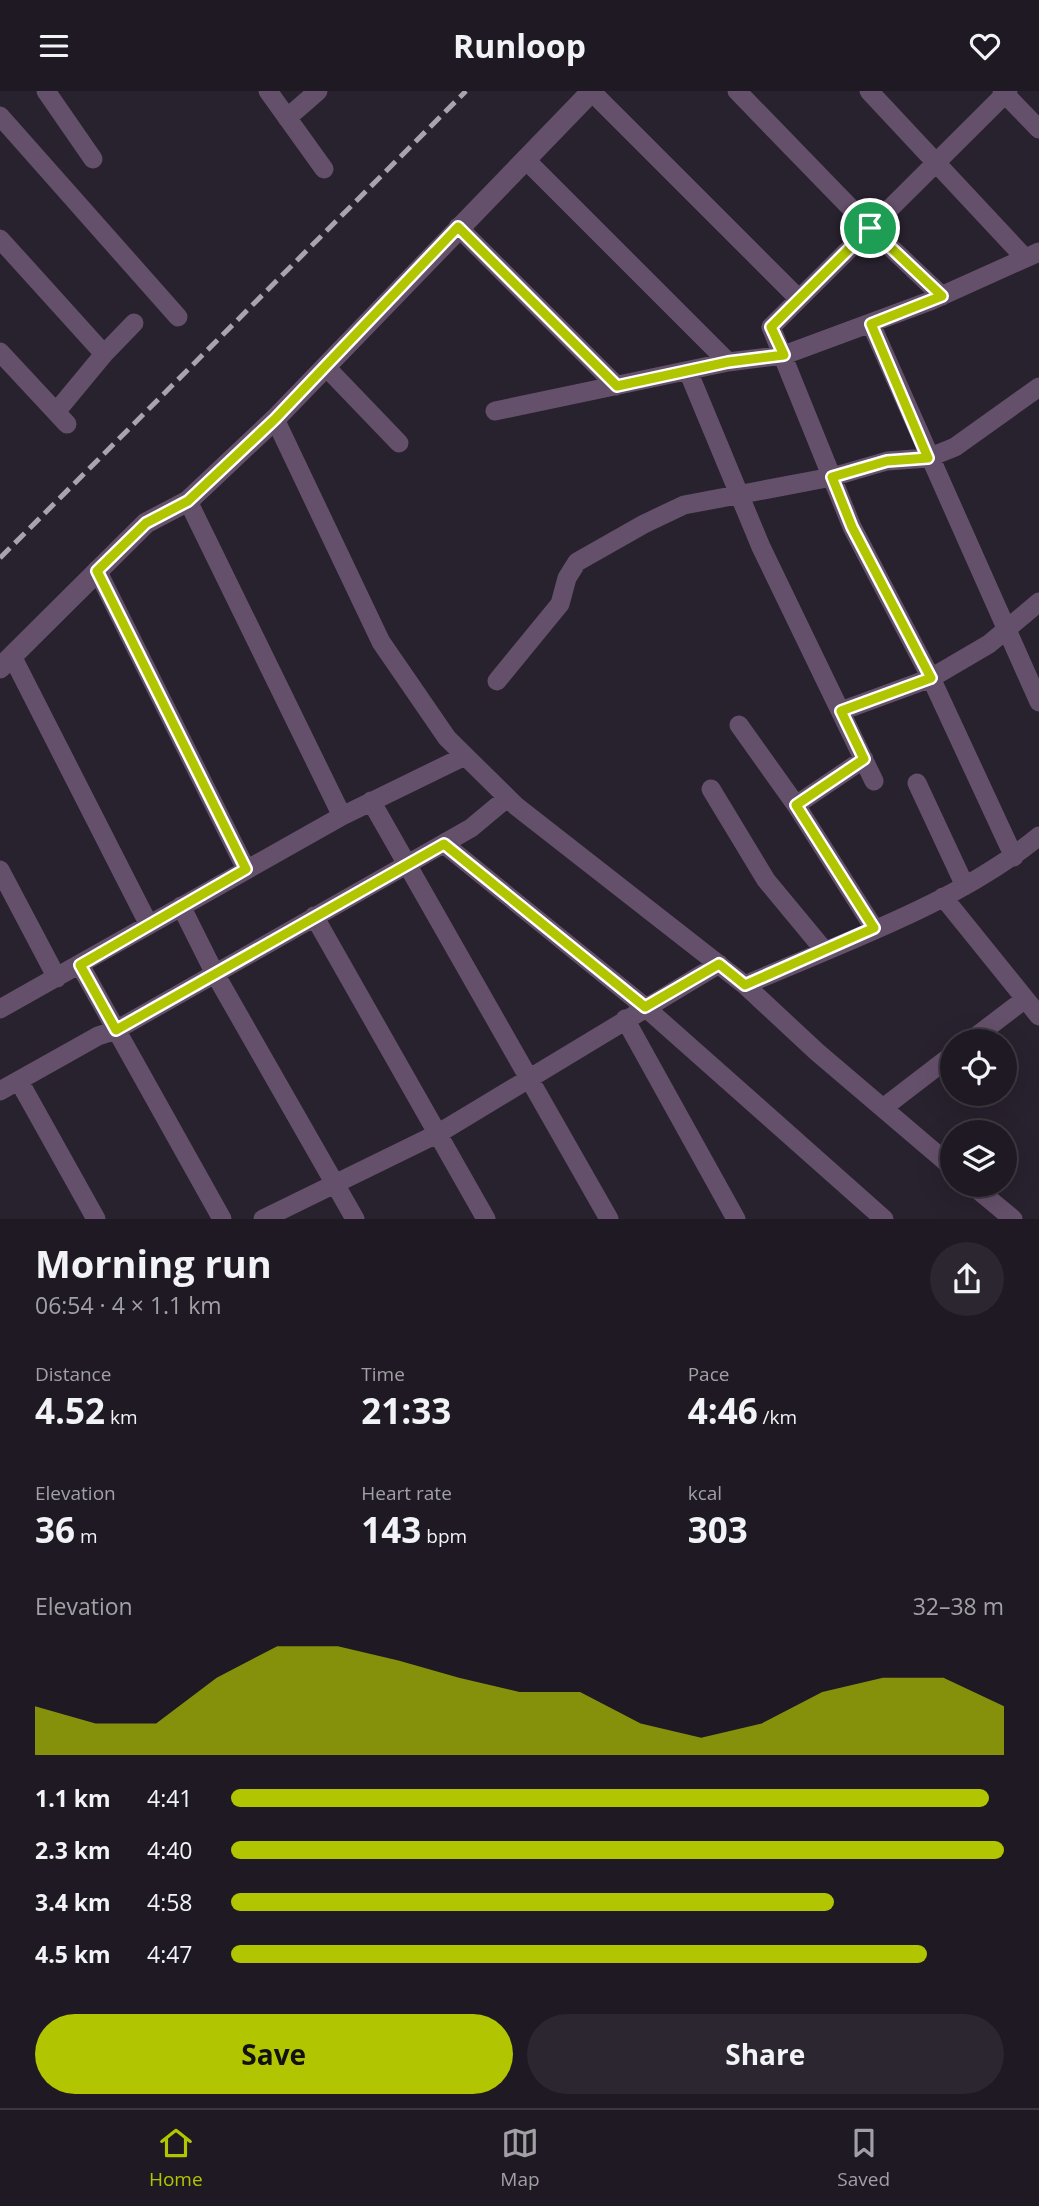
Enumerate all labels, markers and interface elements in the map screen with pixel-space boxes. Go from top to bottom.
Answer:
text: Runloop [453,24,586,67]
icon: menu [35,27,73,65]
icon: heart [966,27,1004,65]
pin [840,198,900,258]
icon: arrive [851,209,889,247]
map controls [940,1029,1017,1197]
button: locate [940,1029,1017,1106]
button: layers [940,1120,1017,1197]
text: Morning run [35,1237,272,1289]
button: share [930,1242,1004,1316]
text: 06:54 · 4 × 1.1 km [35,1289,222,1321]
text: Distance [35,1361,111,1387]
text: Time [361,1361,405,1387]
text: Pace [688,1361,729,1387]
text: 4.52 [35,1387,105,1434]
text: 21:33 [361,1387,451,1434]
text: 4:46 [688,1387,758,1434]
text: km [105,1404,138,1430]
text: /km [758,1404,797,1430]
text: Elevation [35,1480,116,1506]
text: Heart rate [361,1480,452,1506]
text: kcal [688,1480,722,1506]
text: 36 [35,1506,75,1553]
text: 143 [361,1506,421,1553]
text: 303 [688,1506,748,1553]
text: m [75,1523,98,1549]
text: bpm [421,1523,467,1549]
text: Elevation [35,1590,133,1622]
text: 32–38 m [913,1590,1004,1622]
text: 1.1 km [35,1782,111,1814]
text: 4:41 [147,1782,193,1814]
text: 2.3 km [35,1834,111,1866]
text: 4:40 [147,1834,193,1866]
text: 3.4 km [35,1886,111,1918]
text: 4:58 [147,1886,193,1918]
text: 4.5 km [35,1938,111,1970]
text: 4:47 [147,1938,193,1970]
button: Save [35,2014,513,2094]
button: Share [527,2014,1004,2094]
tab: Home [149,2124,203,2192]
tab: Map [500,2124,540,2192]
tab: Saved [837,2124,890,2192]

